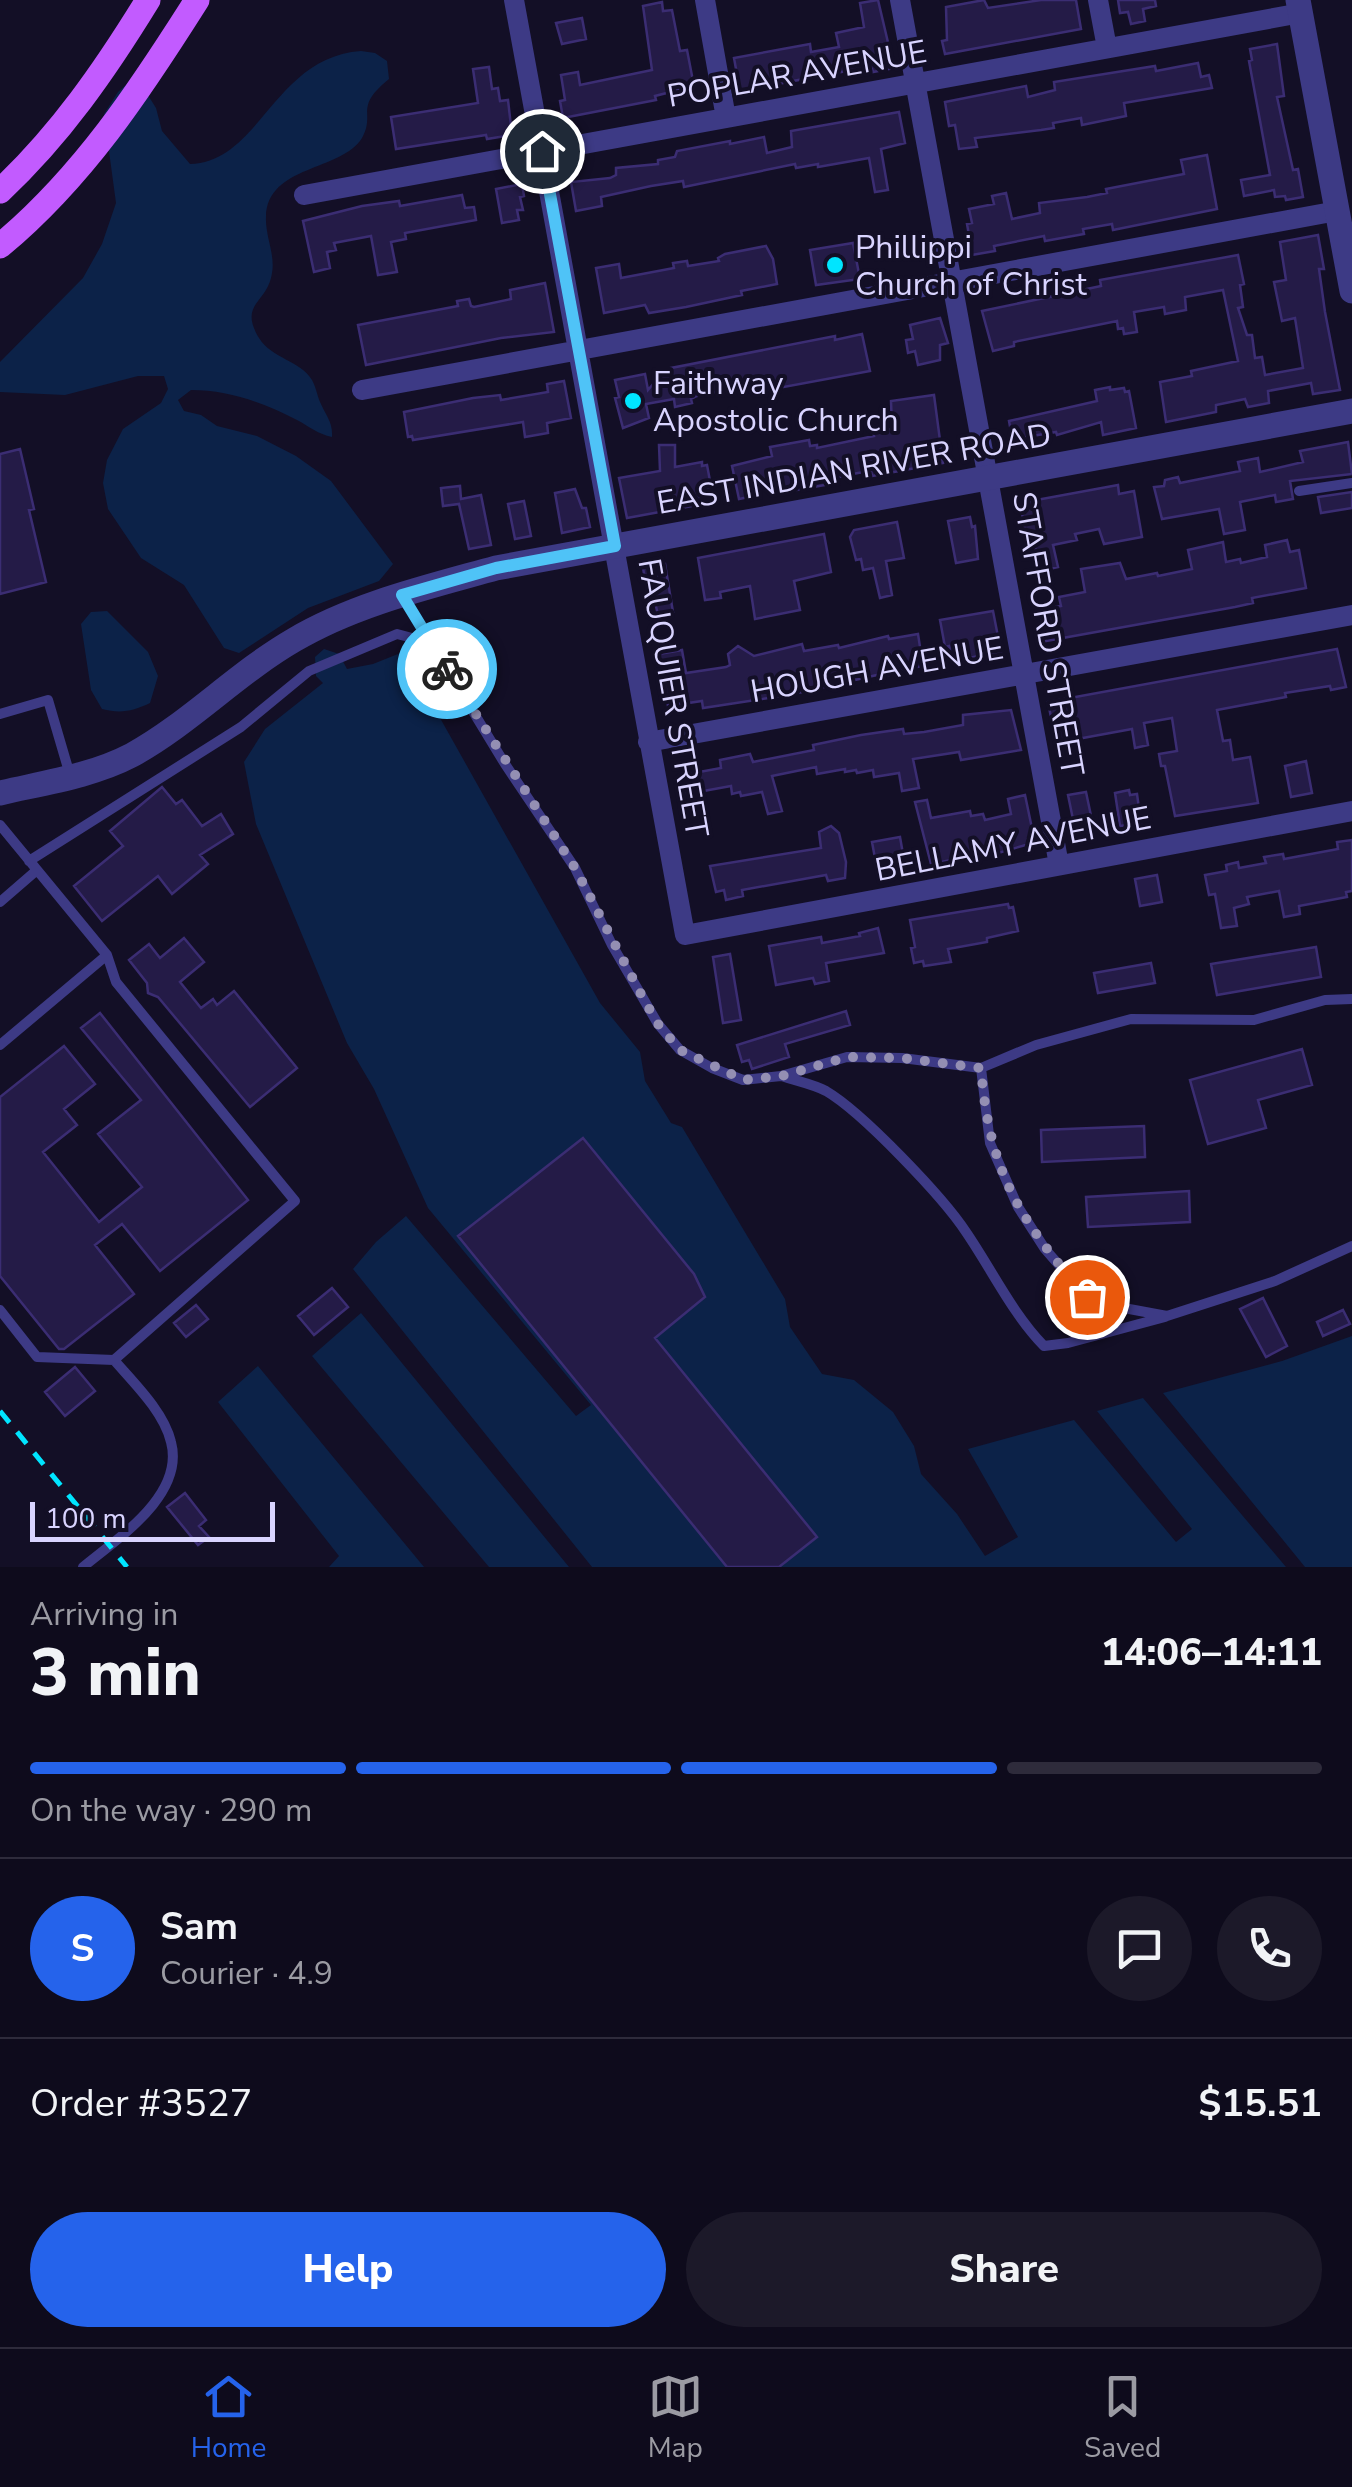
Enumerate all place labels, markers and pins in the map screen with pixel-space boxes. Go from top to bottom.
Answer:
pin [500,109,585,194]
place label: Phillippi Church of Christ [855,226,1087,306]
marker: Phillippi Church of Christ [824,254,846,276]
place label: Faithway Apostolic Church [653,362,899,442]
marker: Faithway Apostolic Church [622,390,644,412]
pin [1045,1255,1130,1340]

